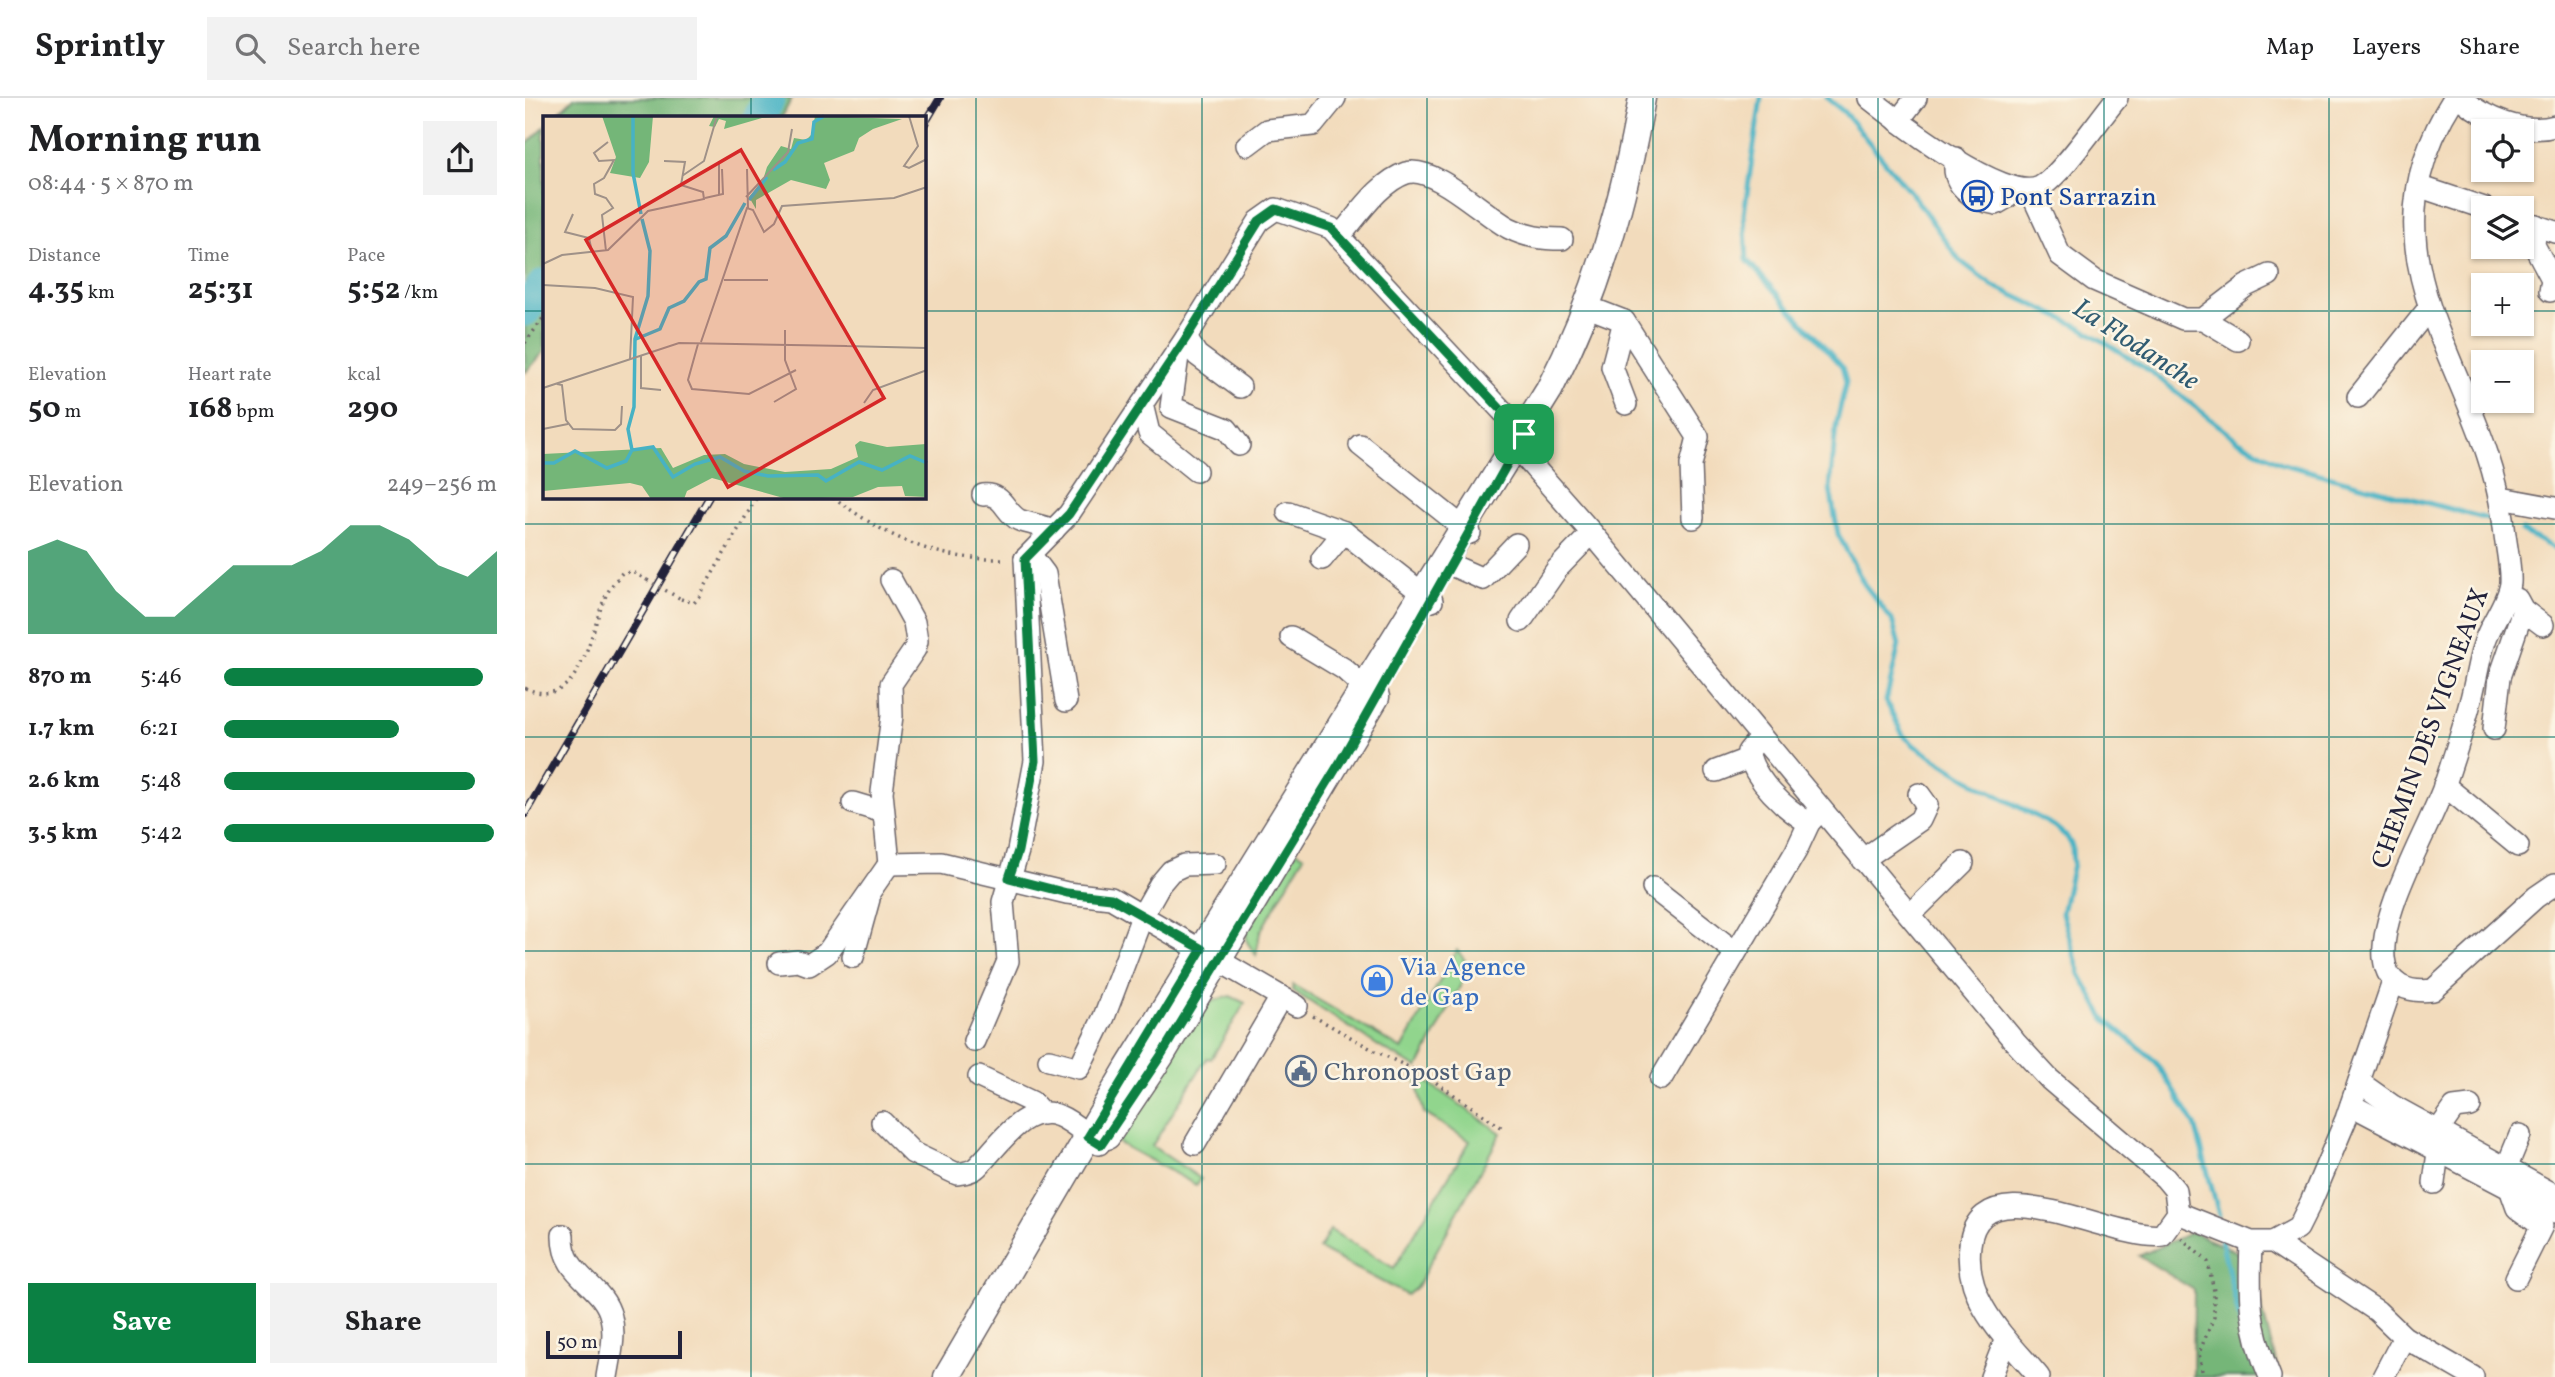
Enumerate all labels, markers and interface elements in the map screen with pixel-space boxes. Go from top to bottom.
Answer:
search box [207,17,697,80]
text: Sprintly [35,25,165,71]
icon: search [231,29,269,67]
text: Search here [287,30,420,66]
text: Map [2266,31,2314,65]
text: Layers [2352,31,2421,65]
text: Share [2459,31,2520,65]
text: Morning run [28,115,262,168]
inset map [543,116,926,499]
map controls [2471,119,2534,413]
button: locate [2471,119,2534,182]
button: share [423,121,497,195]
text: 08:44 · 5 × 870 m [28,168,194,200]
bus stop icon: Pont Sarrazin [1960,179,1994,213]
place label: Pont Sarrazin [2000,180,2157,216]
button: layers [2471,196,2534,259]
text: Distance [28,243,101,269]
text: Time [188,243,229,269]
text: Pace [347,243,385,269]
text: 4.35 [28,269,84,311]
text: 25:31 [188,269,254,311]
text: 5:52 [347,269,400,311]
button: + [2471,273,2534,336]
text: km [84,280,115,306]
text: /km [400,280,438,306]
water label: La Flodanche [2065,290,2207,401]
button: − [2471,350,2534,413]
text: Elevation [28,362,107,388]
text: Heart rate [188,362,272,388]
text: kcal [347,362,381,388]
text: 50 [28,388,61,430]
text: 168 [188,388,233,430]
text: 290 [347,388,398,430]
text: m [61,399,81,425]
text: bpm [233,399,274,425]
pin [1494,404,1554,464]
icon: arrive [1505,415,1543,453]
text: Elevation [28,469,124,501]
text: 249–256 m [387,469,497,501]
street label: CHEMIN DES VIGNEAUX [2363,583,2498,874]
text: 870 m [28,661,92,693]
text: 5:46 [140,661,182,693]
text: 1.7 km [28,713,95,745]
text: 6:21 [140,713,178,745]
text: 2.6 km [28,765,100,797]
text: 5:48 [140,765,181,797]
text: 3.5 km [28,817,98,849]
text: 5:42 [140,817,183,849]
place label: Via Agence de Gap [1400,950,1526,1016]
shop icon: Via Agence de Gap [1360,964,1394,998]
public building icon: Chronopost Gap [1284,1054,1318,1088]
place label: Chronopost Gap [1324,1055,1512,1091]
button: Save [28,1283,256,1363]
button: Share [270,1283,497,1363]
scale bar [546,1328,683,1360]
text: 50 m [557,1330,598,1356]

